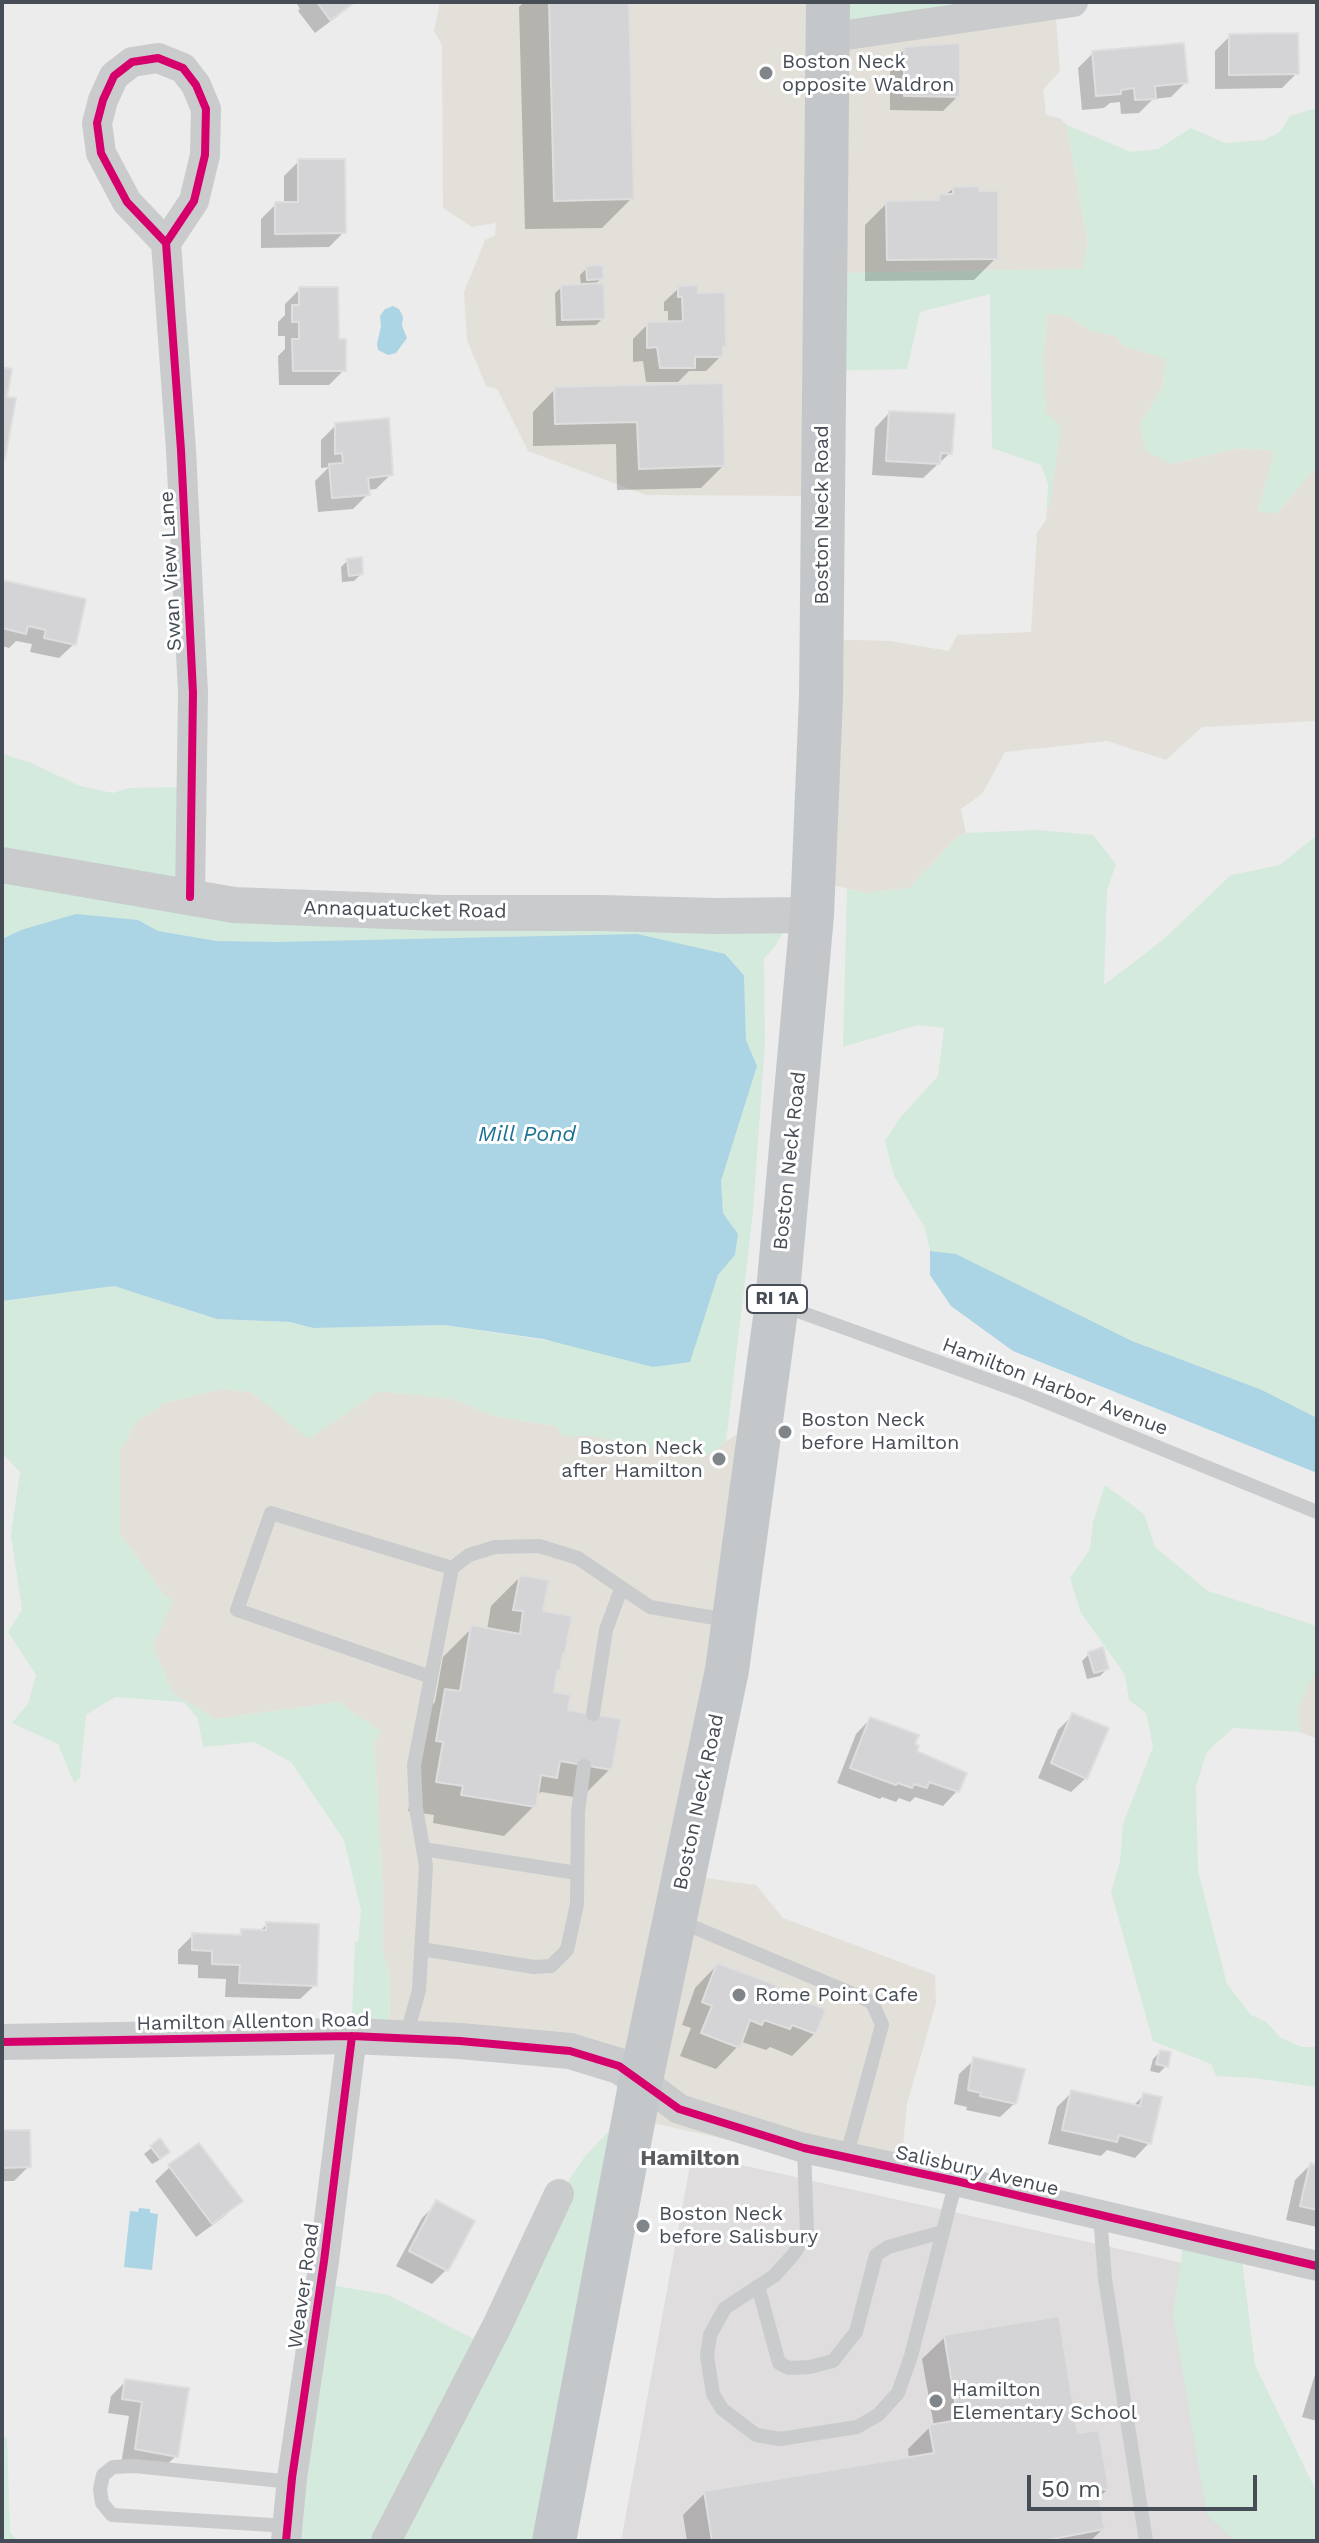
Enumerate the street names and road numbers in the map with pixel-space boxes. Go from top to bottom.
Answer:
street label: Boston Neck Road [810,425,834,605]
street label: Swan View Lane [155,490,187,652]
street label: Annaquatucket Road [303,896,507,924]
street label: Boston Neck Road [769,1071,811,1251]
road number: RI 1A [747,1285,807,1313]
street label: Hamilton Harbor Avenue [939,1333,1171,1441]
street label: Boston Neck Road [669,1712,729,1892]
street label: Hamilton Allenton Road [136,2008,370,2036]
street label: Salisbury Avenue [893,2141,1061,2201]
street label: Weaver Road [283,2222,325,2350]

